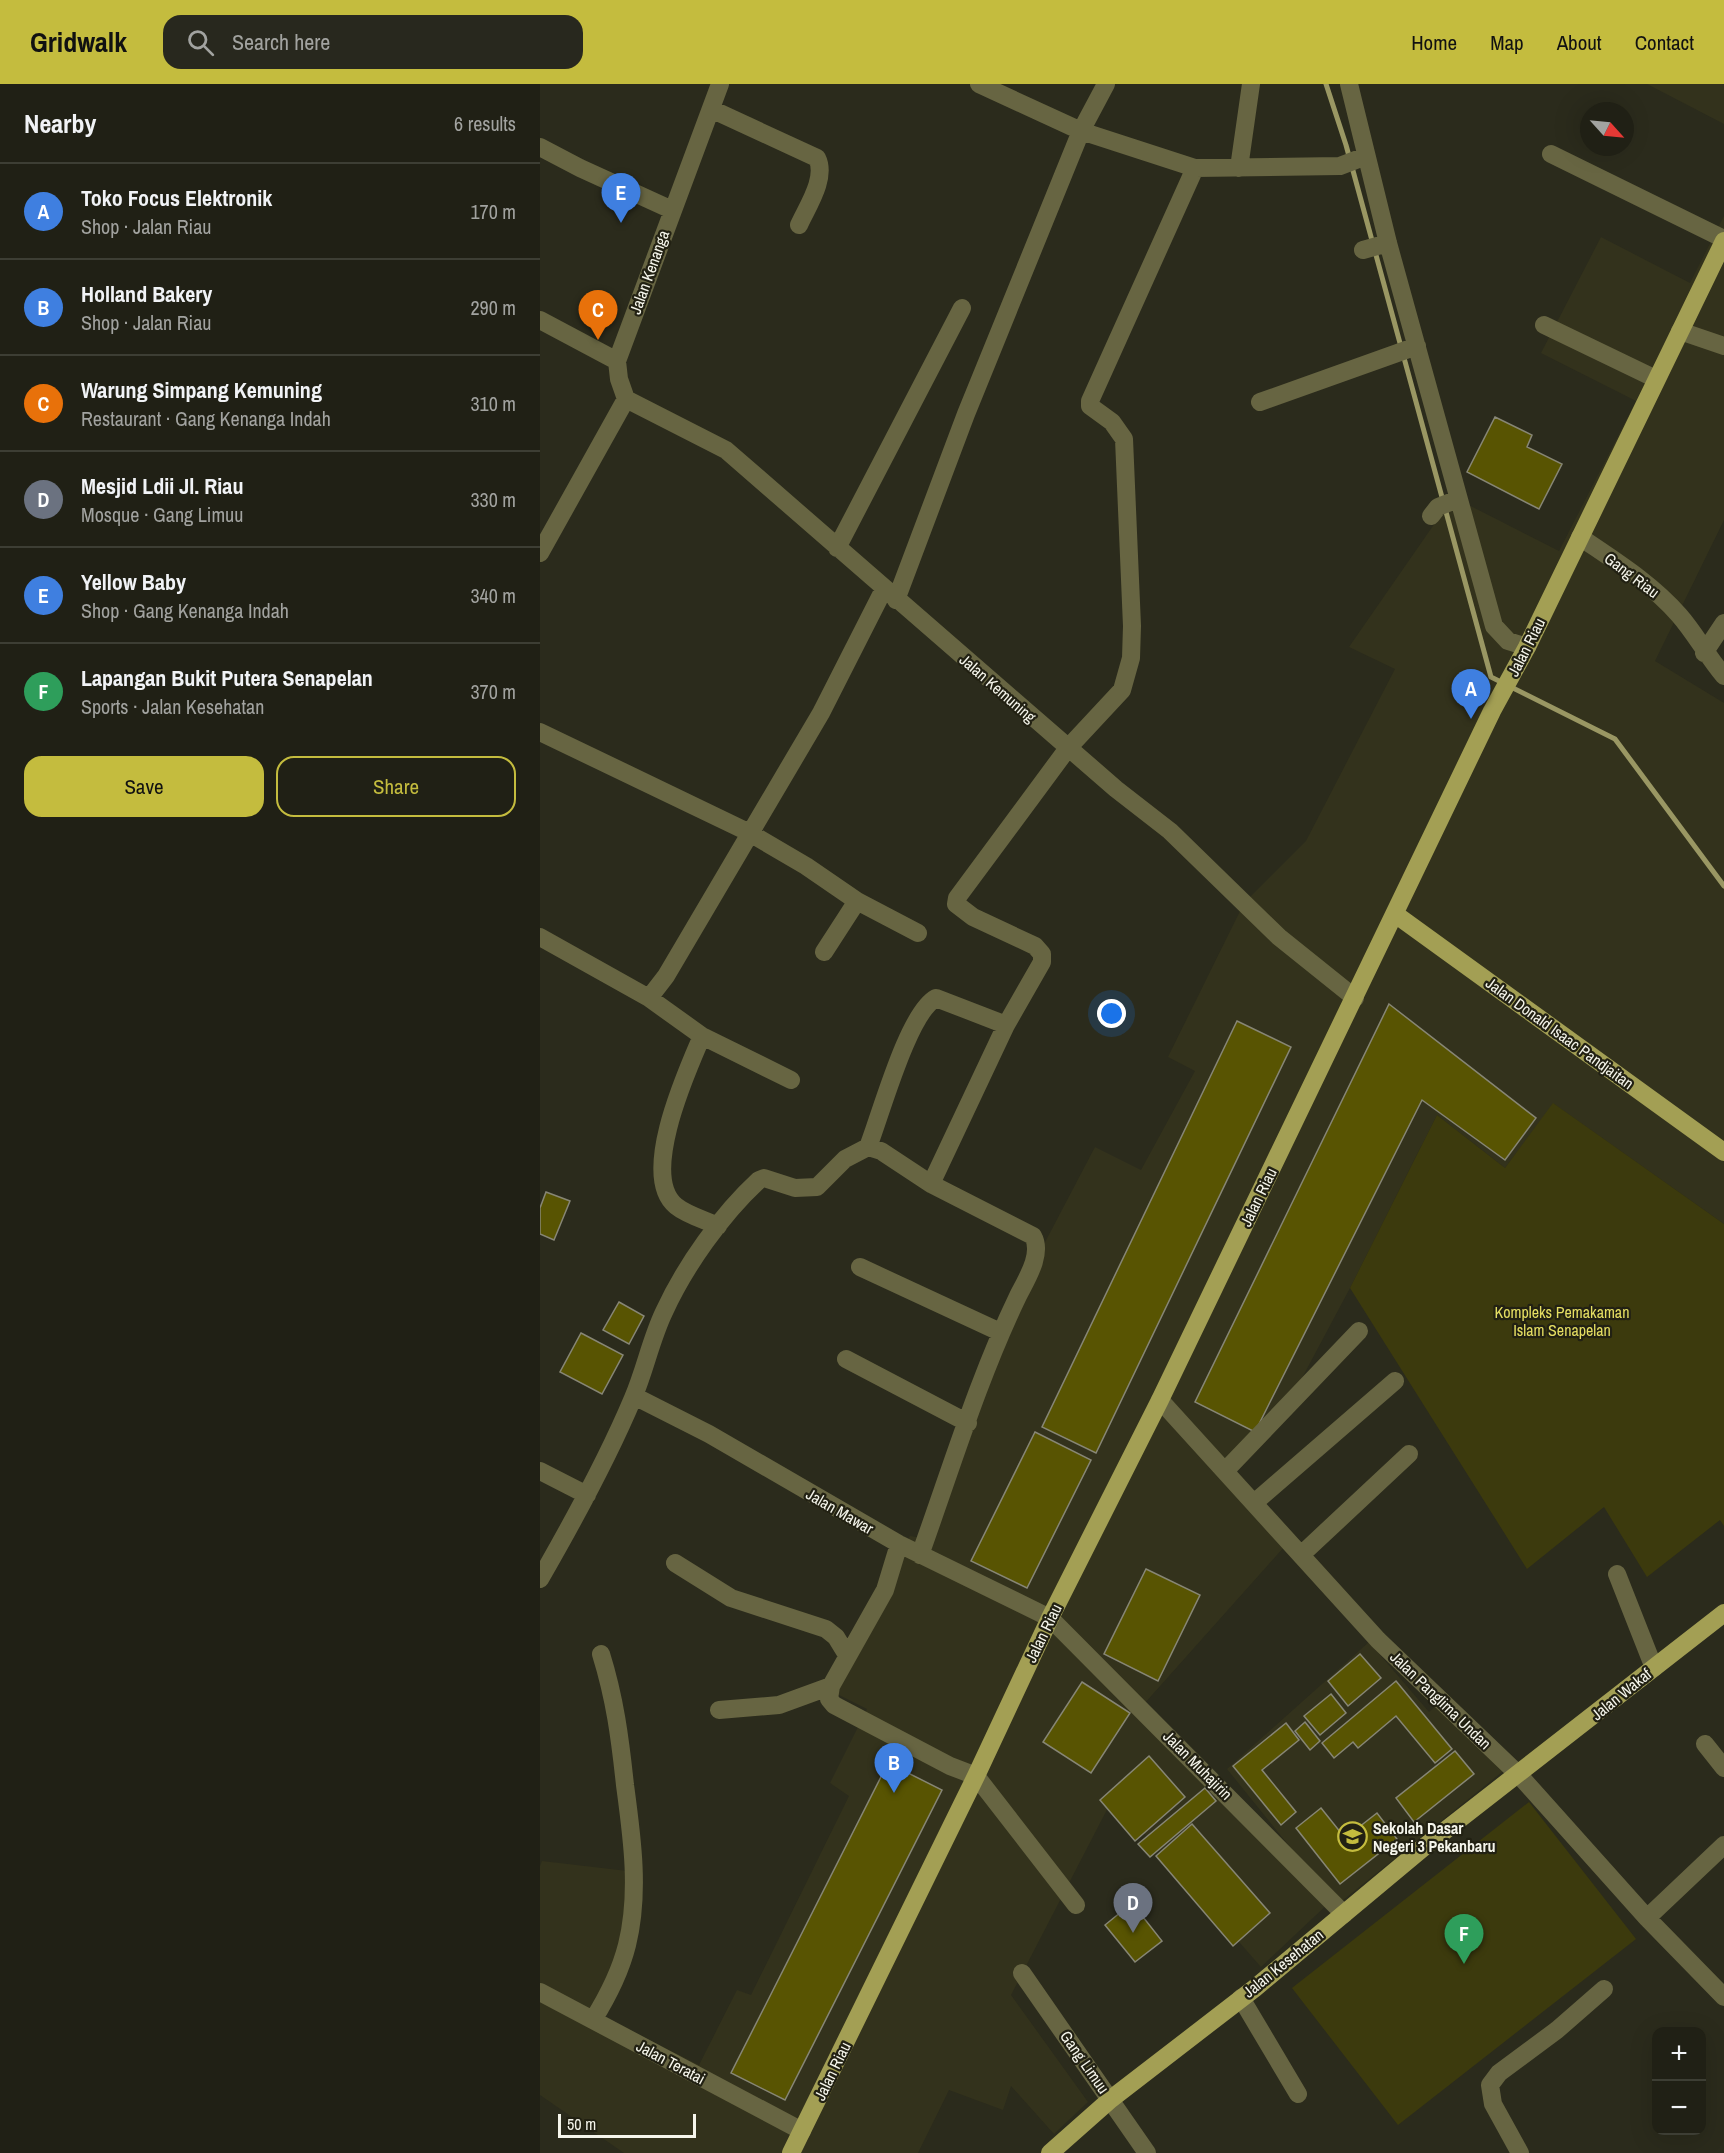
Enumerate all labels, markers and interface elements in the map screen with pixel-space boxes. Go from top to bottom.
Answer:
search box [163,15,583,69]
text: Gridwalk [30,23,127,61]
icon: search [184,26,217,59]
text: Search here [232,27,330,57]
text: Home [1411,28,1457,57]
text: Map [1490,28,1524,57]
text: About [1557,28,1602,57]
text: Contact [1635,28,1694,57]
north arrow [1580,102,1634,156]
text: Nearby [24,106,96,141]
text: 6 results [454,110,516,137]
pin: E [602,174,640,223]
text: Toko Focus Elektronik [81,183,272,213]
text: A [38,198,49,225]
text: 170 m [470,198,516,225]
text: Shop · Jalan Riau [81,213,211,240]
street label: Jalan Kenanga [624,226,675,317]
text: Holland Bakery [81,279,212,309]
pin: C [578,290,618,340]
text: B [38,294,49,321]
text: 290 m [470,294,516,321]
text: Shop · Jalan Riau [81,309,211,336]
text: Warung Simpang Kemuning [81,375,322,405]
text: C [38,390,49,417]
text: 310 m [470,390,516,417]
text: Restaurant · Gang Kenanga Indah [81,405,331,432]
text: Mesjid Ldii Jl. Riau [81,471,243,501]
text: D [38,486,49,513]
text: 330 m [470,486,516,513]
text: Mosque · Gang Limuu [81,501,243,528]
street label: Gang Riau [1600,547,1664,603]
text: Yellow Baby [81,567,186,597]
text: E [38,582,49,609]
text: 340 m [470,582,516,609]
text: Shop · Gang Kenanga Indah [81,597,289,624]
street label: Jalan Riau [1502,614,1550,680]
street label: Jalan Kemuning [955,649,1042,728]
text: Lapangan Bukit Putera Senapelan [81,663,373,693]
pin: A [1452,670,1490,719]
text: F [38,678,49,705]
text: 370 m [470,678,516,705]
text: Sports · Jalan Kesehatan [81,693,264,720]
button: Save [24,756,264,817]
button: Share [276,756,516,817]
street label: Jalan Donald Isaac Pandjaitan [1482,972,1638,1094]
your location [1097,999,1126,1028]
street label: Jalan Riau [1234,1164,1282,1230]
park label: Kompleks Pemakaman Islam Senapelan [1495,1301,1629,1341]
street label: Jalan Mawar [802,1483,878,1539]
street label: Jalan Riau [1019,1600,1067,1666]
street label: Jalan Panglima Undan [1386,1646,1496,1754]
street label: Jalan Wakaf [1586,1663,1656,1725]
street label: Jalan Muhajirin [1159,1726,1237,1804]
pin: B [874,1744,914,1793]
place label: Sekolah Dasar Negeri 3 Pekanbaru [1373,1817,1496,1857]
school or university icon: Sekolah Dasar Negeri 3 Pekanbaru [1336,1821,1368,1853]
pin: D [1114,1884,1152,1933]
pin: F [1444,1914,1484,1964]
street label: Jalan Kesehatan [1238,1924,1328,2002]
street label: Gang Limuu [1055,2026,1115,2098]
map controls [1652,2027,1706,2135]
button: + [1652,2027,1706,2081]
street label: Jalan Teratai [633,2035,709,2089]
street label: Jalan Riau [808,2038,856,2104]
button: − [1652,2081,1706,2135]
scale bar [558,2111,696,2138]
text: 50 m [567,2113,596,2135]

